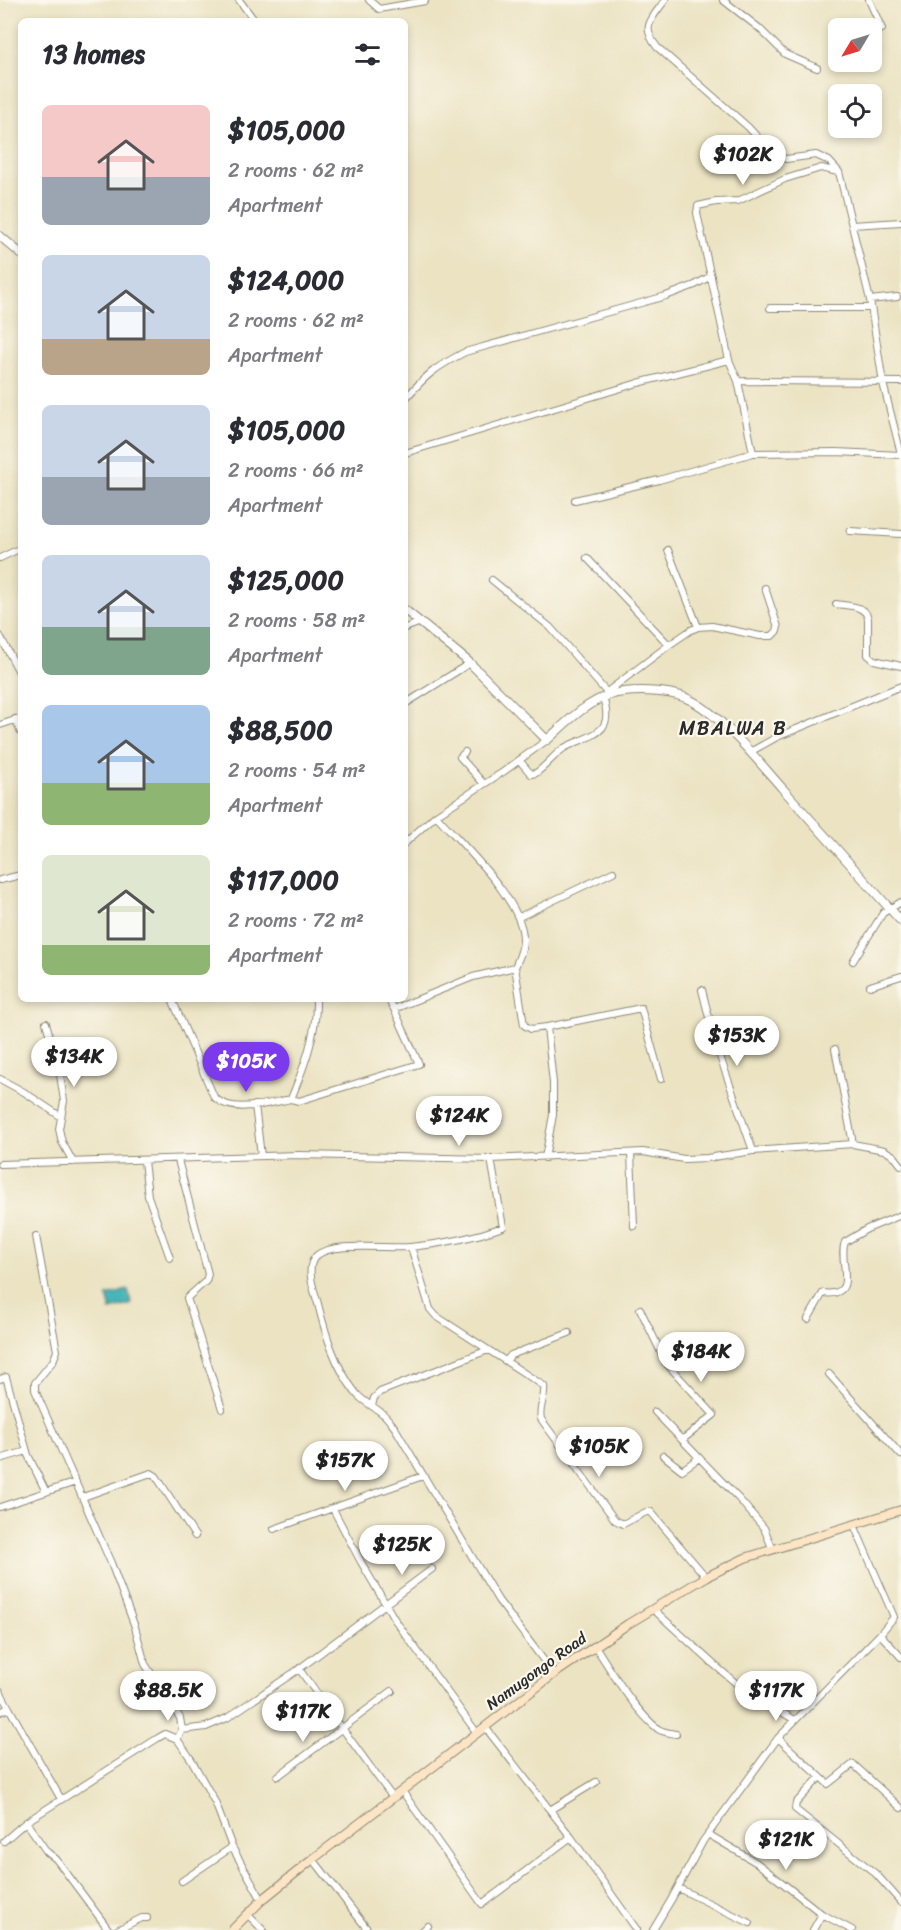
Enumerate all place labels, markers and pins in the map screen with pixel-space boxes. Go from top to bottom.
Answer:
pin: $102K [701,135,785,186]
pin: $153K [695,1016,779,1067]
pin: $134K [32,1037,116,1088]
pin: $105K [204,1042,288,1093]
pin: $124K [417,1096,501,1147]
pin: $184K [659,1332,743,1383]
pin: $105K [557,1427,641,1478]
pin: $157K [303,1441,387,1492]
pin: $125K [360,1525,444,1576]
pin: $88.5K [119,1671,217,1722]
pin: $117K [734,1671,818,1722]
pin: $117K [261,1692,345,1743]
pin: $121K [744,1820,828,1871]

